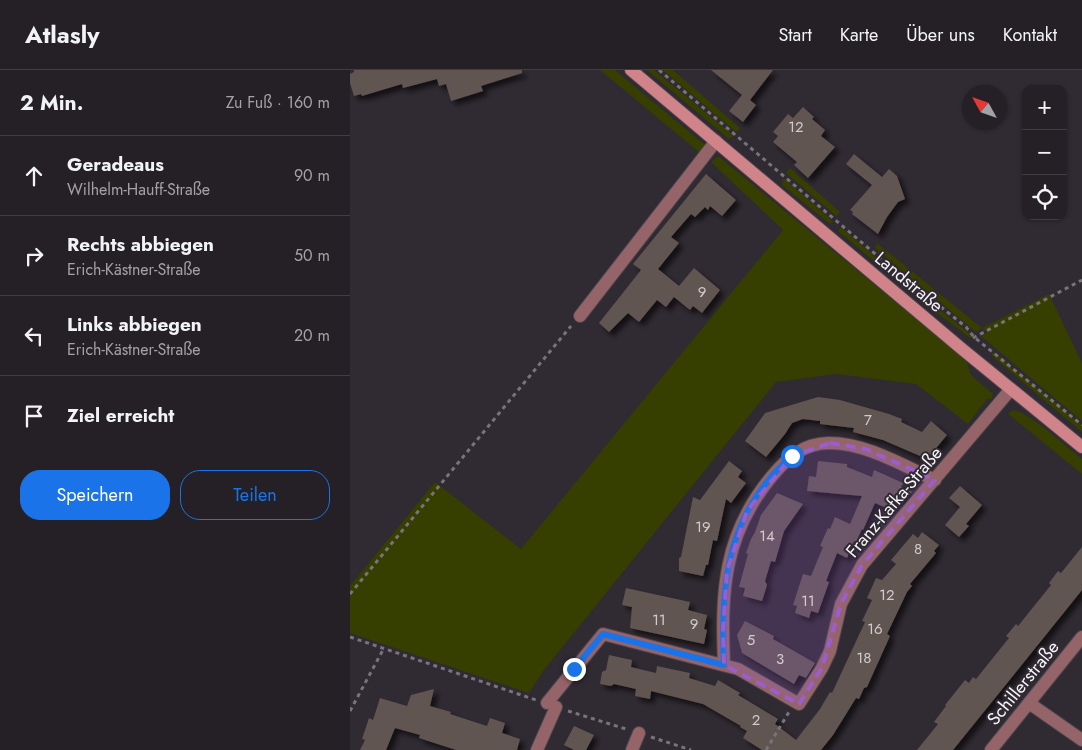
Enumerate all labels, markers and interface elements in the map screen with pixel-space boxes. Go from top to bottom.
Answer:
text: Atlasly [25,17,100,52]
text: Start [778,22,812,48]
text: Karte [840,22,878,48]
text: Über uns [906,22,975,48]
text: Kontakt [1003,22,1057,48]
north arrow [962,85,1007,130]
map controls [1022,85,1067,220]
button: + [1022,85,1067,130]
text: 2 Min. [20,88,83,118]
text: Zu Fuß · 160 m [226,91,330,114]
house number: 12 [788,116,804,138]
button: − [1022,130,1067,175]
text: Geradeaus [67,151,164,178]
icon: ahead [20,162,48,190]
text: 90 m [294,164,330,187]
button: locate [1022,175,1067,220]
text: Wilhelm-Hauff-Straße [67,178,210,201]
text: Rechts abbiegen [67,231,214,258]
icon: right [20,242,48,270]
text: 50 m [294,244,330,267]
street label: Landstraße [869,246,949,318]
text: Erich-Kästner-Straße [67,258,201,281]
house number: 9 [698,281,706,303]
text: Links abbiegen [67,311,202,338]
icon: left [20,322,48,350]
text: 20 m [294,324,330,347]
text: Erich-Kästner-Straße [67,338,201,361]
icon: arrive [20,402,48,430]
text: Ziel erreicht [67,402,174,429]
house number: 7 [864,409,872,431]
street label: Franz-Kafka-Straße [840,441,948,563]
route start [781,445,804,468]
button: Speichern [20,470,170,520]
button: Teilen [180,470,330,520]
house number: 19 [695,516,711,538]
house number: 14 [759,525,775,547]
house number: 8 [914,538,922,560]
house number: 12 [879,584,895,606]
house number: 11 [801,590,815,612]
house number: 11 [652,609,666,631]
house number: 9 [690,613,698,635]
house number: 16 [867,618,883,640]
house number: 5 [747,629,755,651]
street label: Schillerstraße [981,635,1065,731]
house number: 18 [857,647,871,669]
house number: 3 [776,648,784,670]
route end [563,658,586,681]
house number: 2 [752,709,760,731]

